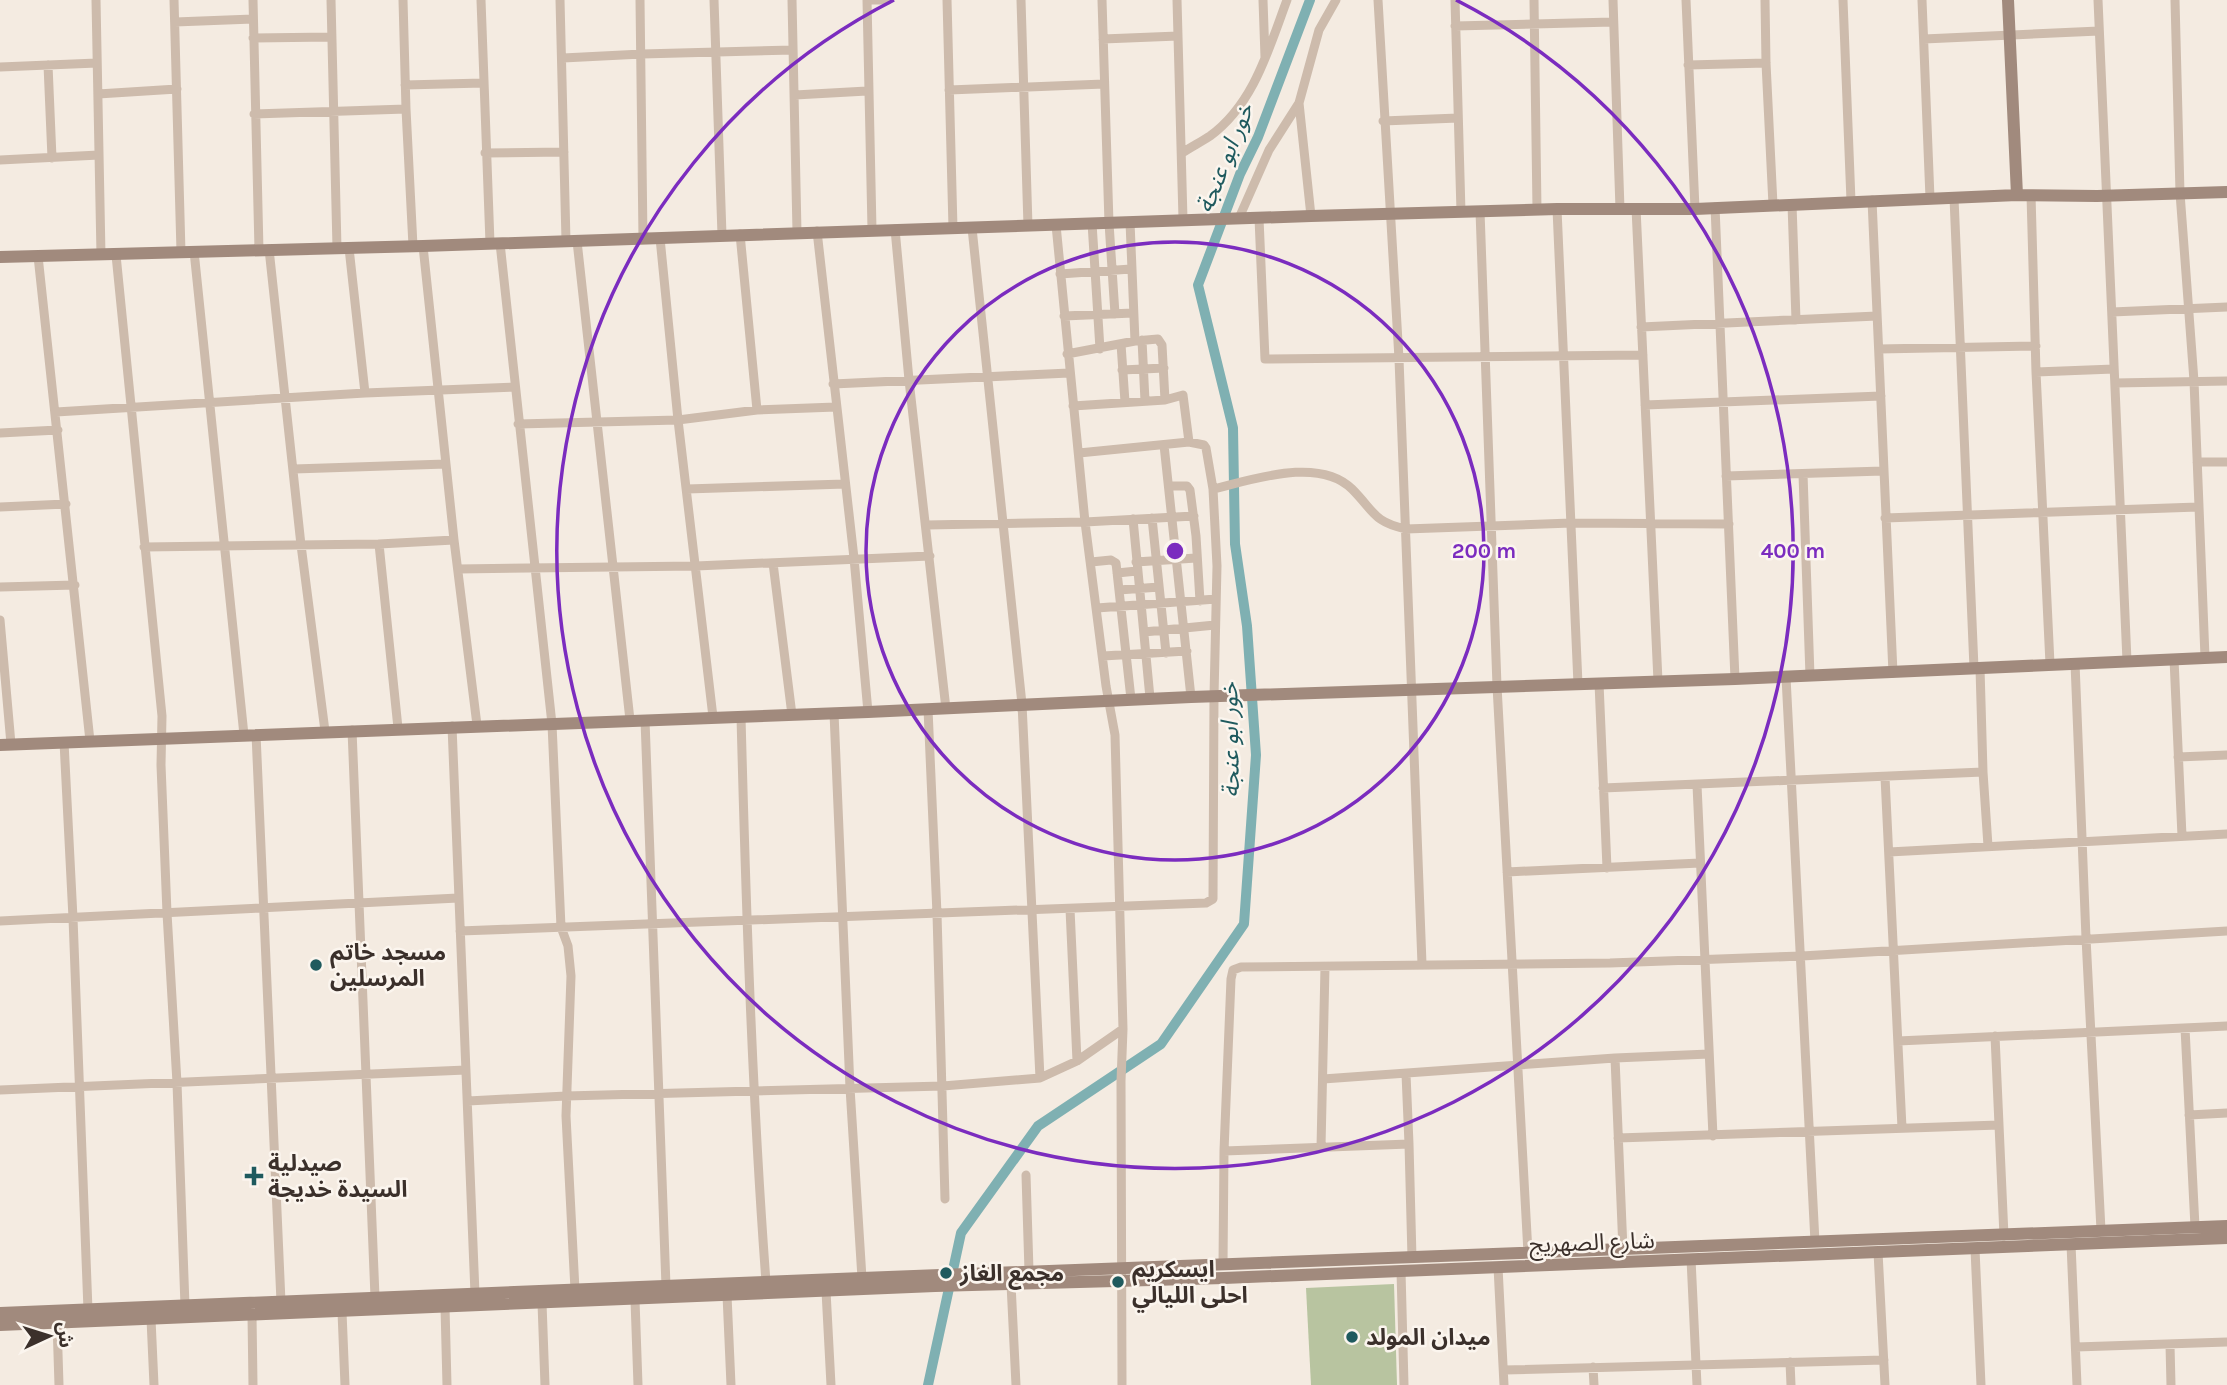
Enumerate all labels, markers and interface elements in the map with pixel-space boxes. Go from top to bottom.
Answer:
water label: خور ابو عنجة [1190,99,1260,217]
centre of rings [1163,539,1187,563]
text: 200 m [1452,539,1516,563]
text: 400 m [1761,539,1825,563]
water label: خور ابو عنجة [1215,681,1245,798]
place label: مسجد خاتم المرسلين [330,939,446,992]
marker: مسجد خاتم المرسلين [308,957,324,973]
place label: صيدلية السيدة خديجة [268,1150,407,1203]
marker: صيدلية السيدة خديجة [246,1168,262,1184]
street label: شارع الصهريج [1529,1227,1655,1261]
place label: ايسكريم احلى الليالي [1132,1256,1248,1313]
place label: مجمع الغاز [959,1260,1064,1290]
marker: مجمع الغاز [938,1265,954,1281]
marker: ايسكريم احلى الليالي [1110,1274,1126,1290]
north arrow [14,1301,84,1371]
text: ش [53,1321,77,1349]
place label: ميدان المولد [1366,1324,1491,1351]
marker: ميدان المولد [1344,1329,1360,1345]

